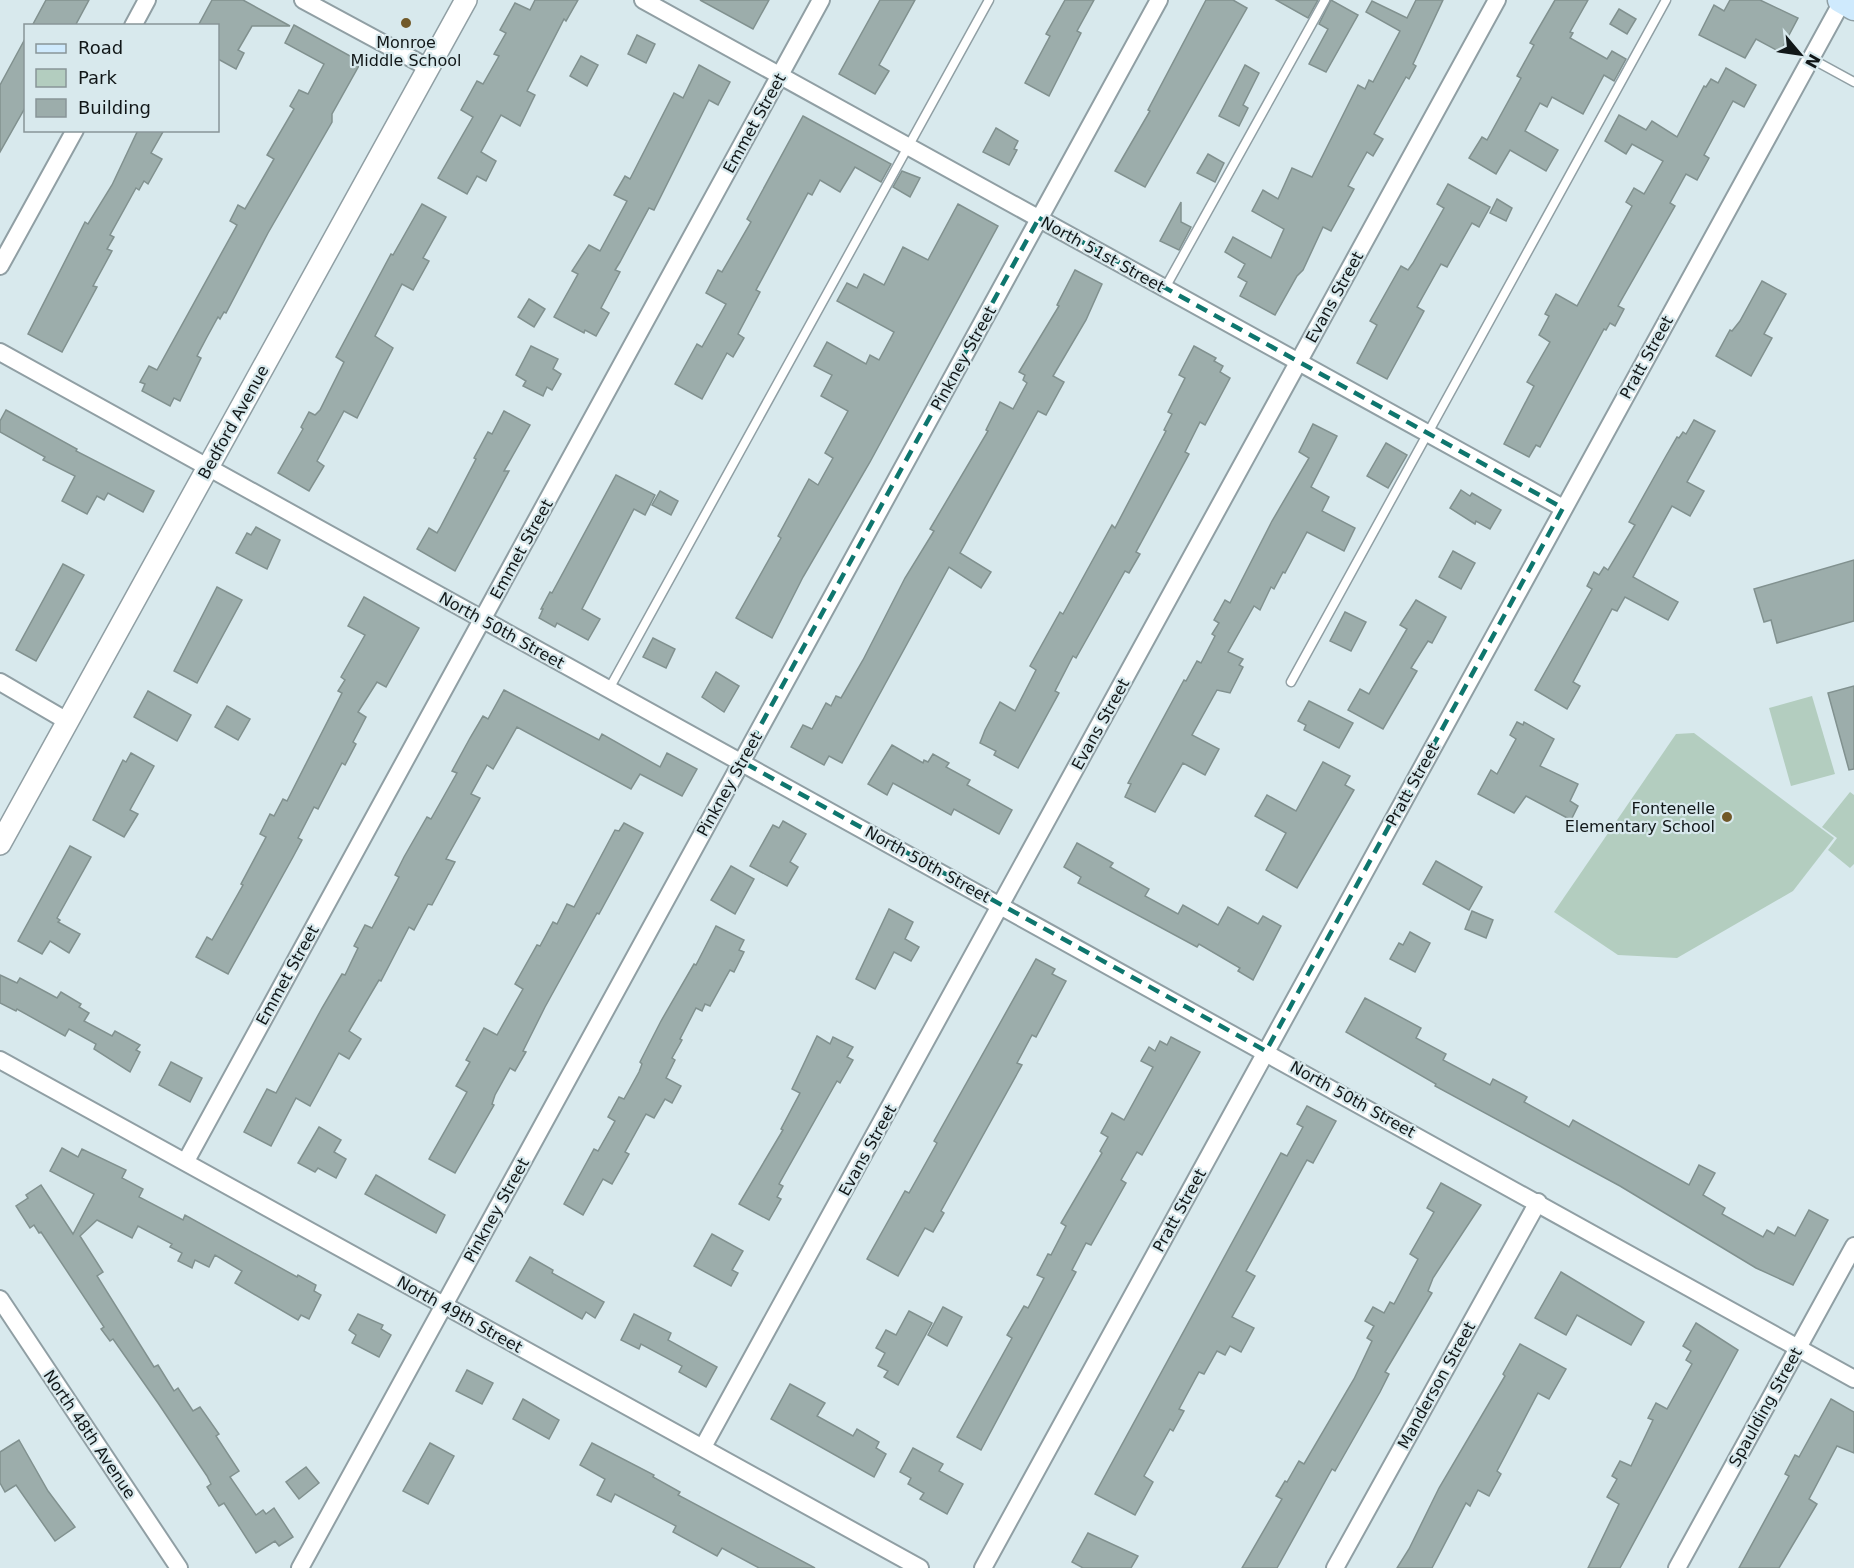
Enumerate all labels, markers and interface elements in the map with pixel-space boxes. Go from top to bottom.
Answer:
marker: Monroe Middle School [399,16,413,30]
legend [24,24,219,132]
north arrow [1770,24,1830,84]
place label: Monroe Middle School [350,33,462,70]
text: Road [78,37,123,58]
text: N [1801,51,1824,71]
text: Park [78,67,117,88]
street label: Emmet Street [719,70,790,176]
text: Building [78,97,151,118]
street label: North 51st Street [1038,213,1168,296]
street label: Evans Street [1302,248,1367,346]
street label: Pinkney Street [927,303,1000,414]
street label: Pratt Street [1616,312,1677,402]
street label: Bedford Avenue [194,362,273,483]
street label: Emmet Street [486,496,557,602]
street label: North 50th Street [436,588,568,673]
street label: Evans Street [1068,675,1133,773]
street label: Pinkney Street [693,729,766,840]
street label: Pratt Street [1382,739,1443,829]
place label: Fontenelle Elementary School [1565,799,1715,836]
marker: Fontenelle Elementary School [1720,810,1734,824]
street label: North 50th Street [862,822,994,907]
street label: Emmet Street [252,922,323,1028]
street label: North 50th Street [1287,1057,1419,1142]
street label: Evans Street [835,1101,900,1199]
street label: Pinkney Street [460,1155,533,1266]
street label: Pratt Street [1149,1165,1210,1255]
street label: North 49th Street [394,1272,526,1357]
street label: Manderson Street [1394,1318,1479,1452]
street label: Spaulding Street [1725,1344,1806,1470]
street label: North 48th Avenue [39,1366,140,1502]

